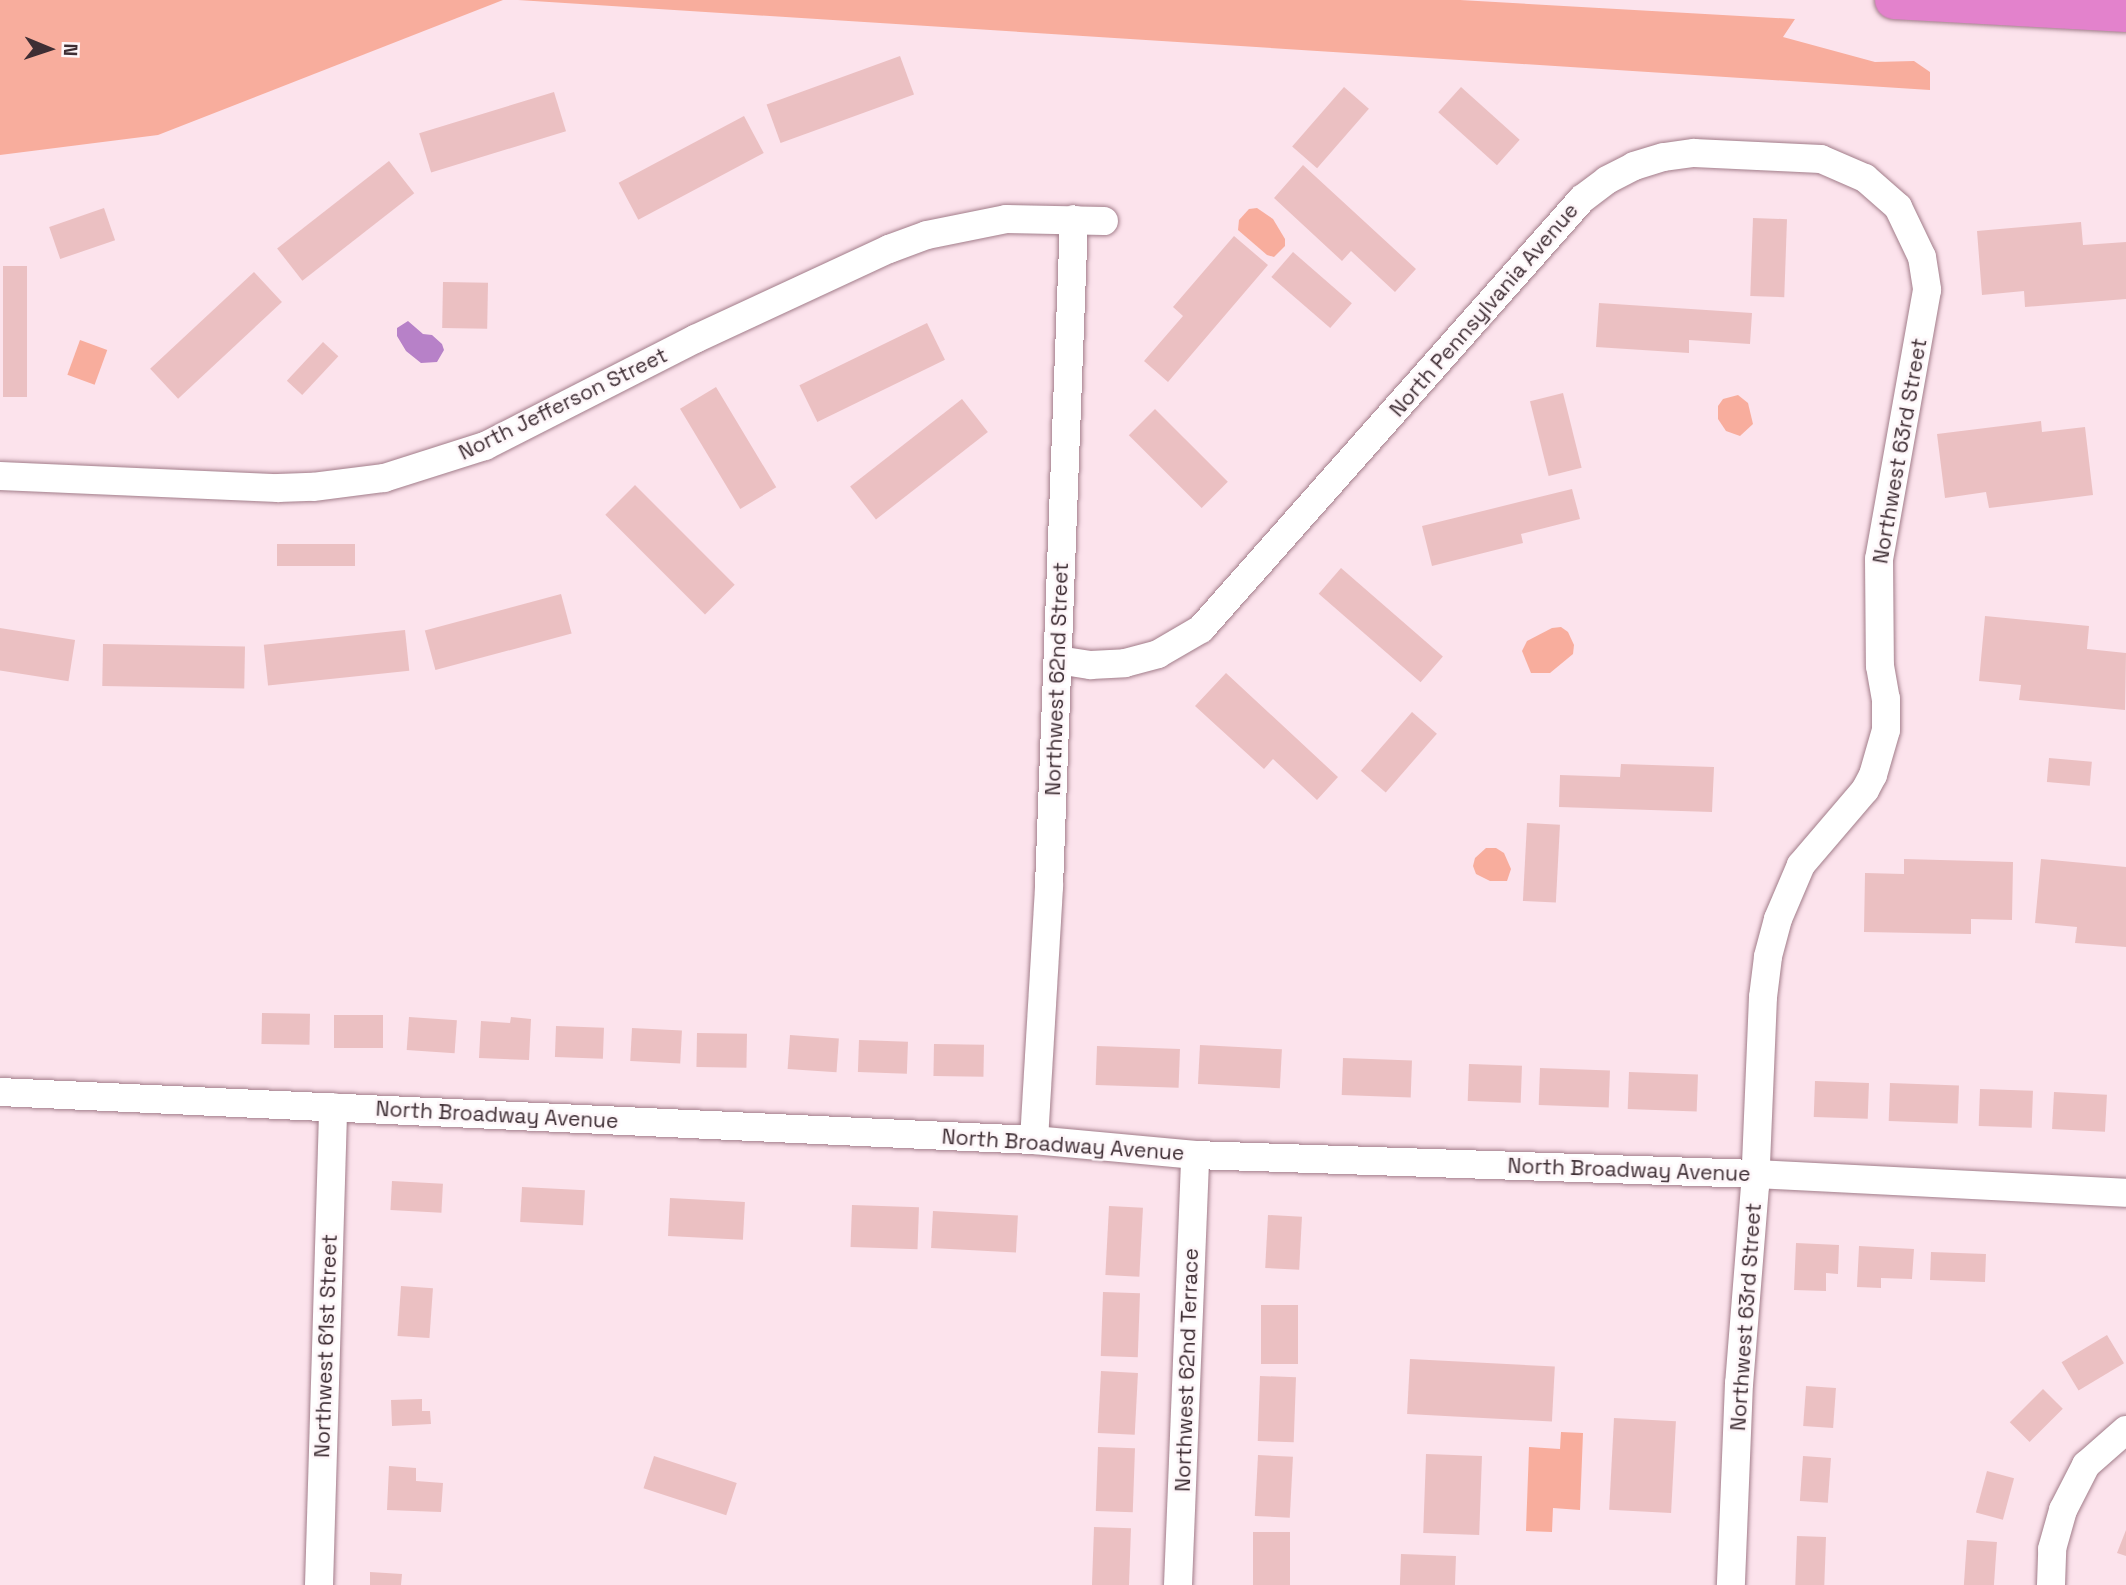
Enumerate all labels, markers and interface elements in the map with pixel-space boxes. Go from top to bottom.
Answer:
north arrow [14,14,84,84]
text: N [58,43,83,57]
street label: North Pennsylvania Avenue [1384,198,1584,422]
street label: Northwest 63rd Street [1868,336,1932,566]
street label: North Jefferson Street [455,343,671,465]
street label: Northwest 62nd Street [1040,562,1074,796]
street label: North Broadway Avenue [375,1096,619,1134]
street label: North Broadway Avenue [941,1124,1185,1166]
street label: North Broadway Avenue [1507,1153,1751,1187]
street label: Northwest 63rd Street [1725,1202,1767,1432]
street label: Northwest 61st Street [310,1234,342,1458]
street label: Northwest 62nd Terrace [1170,1247,1204,1493]

